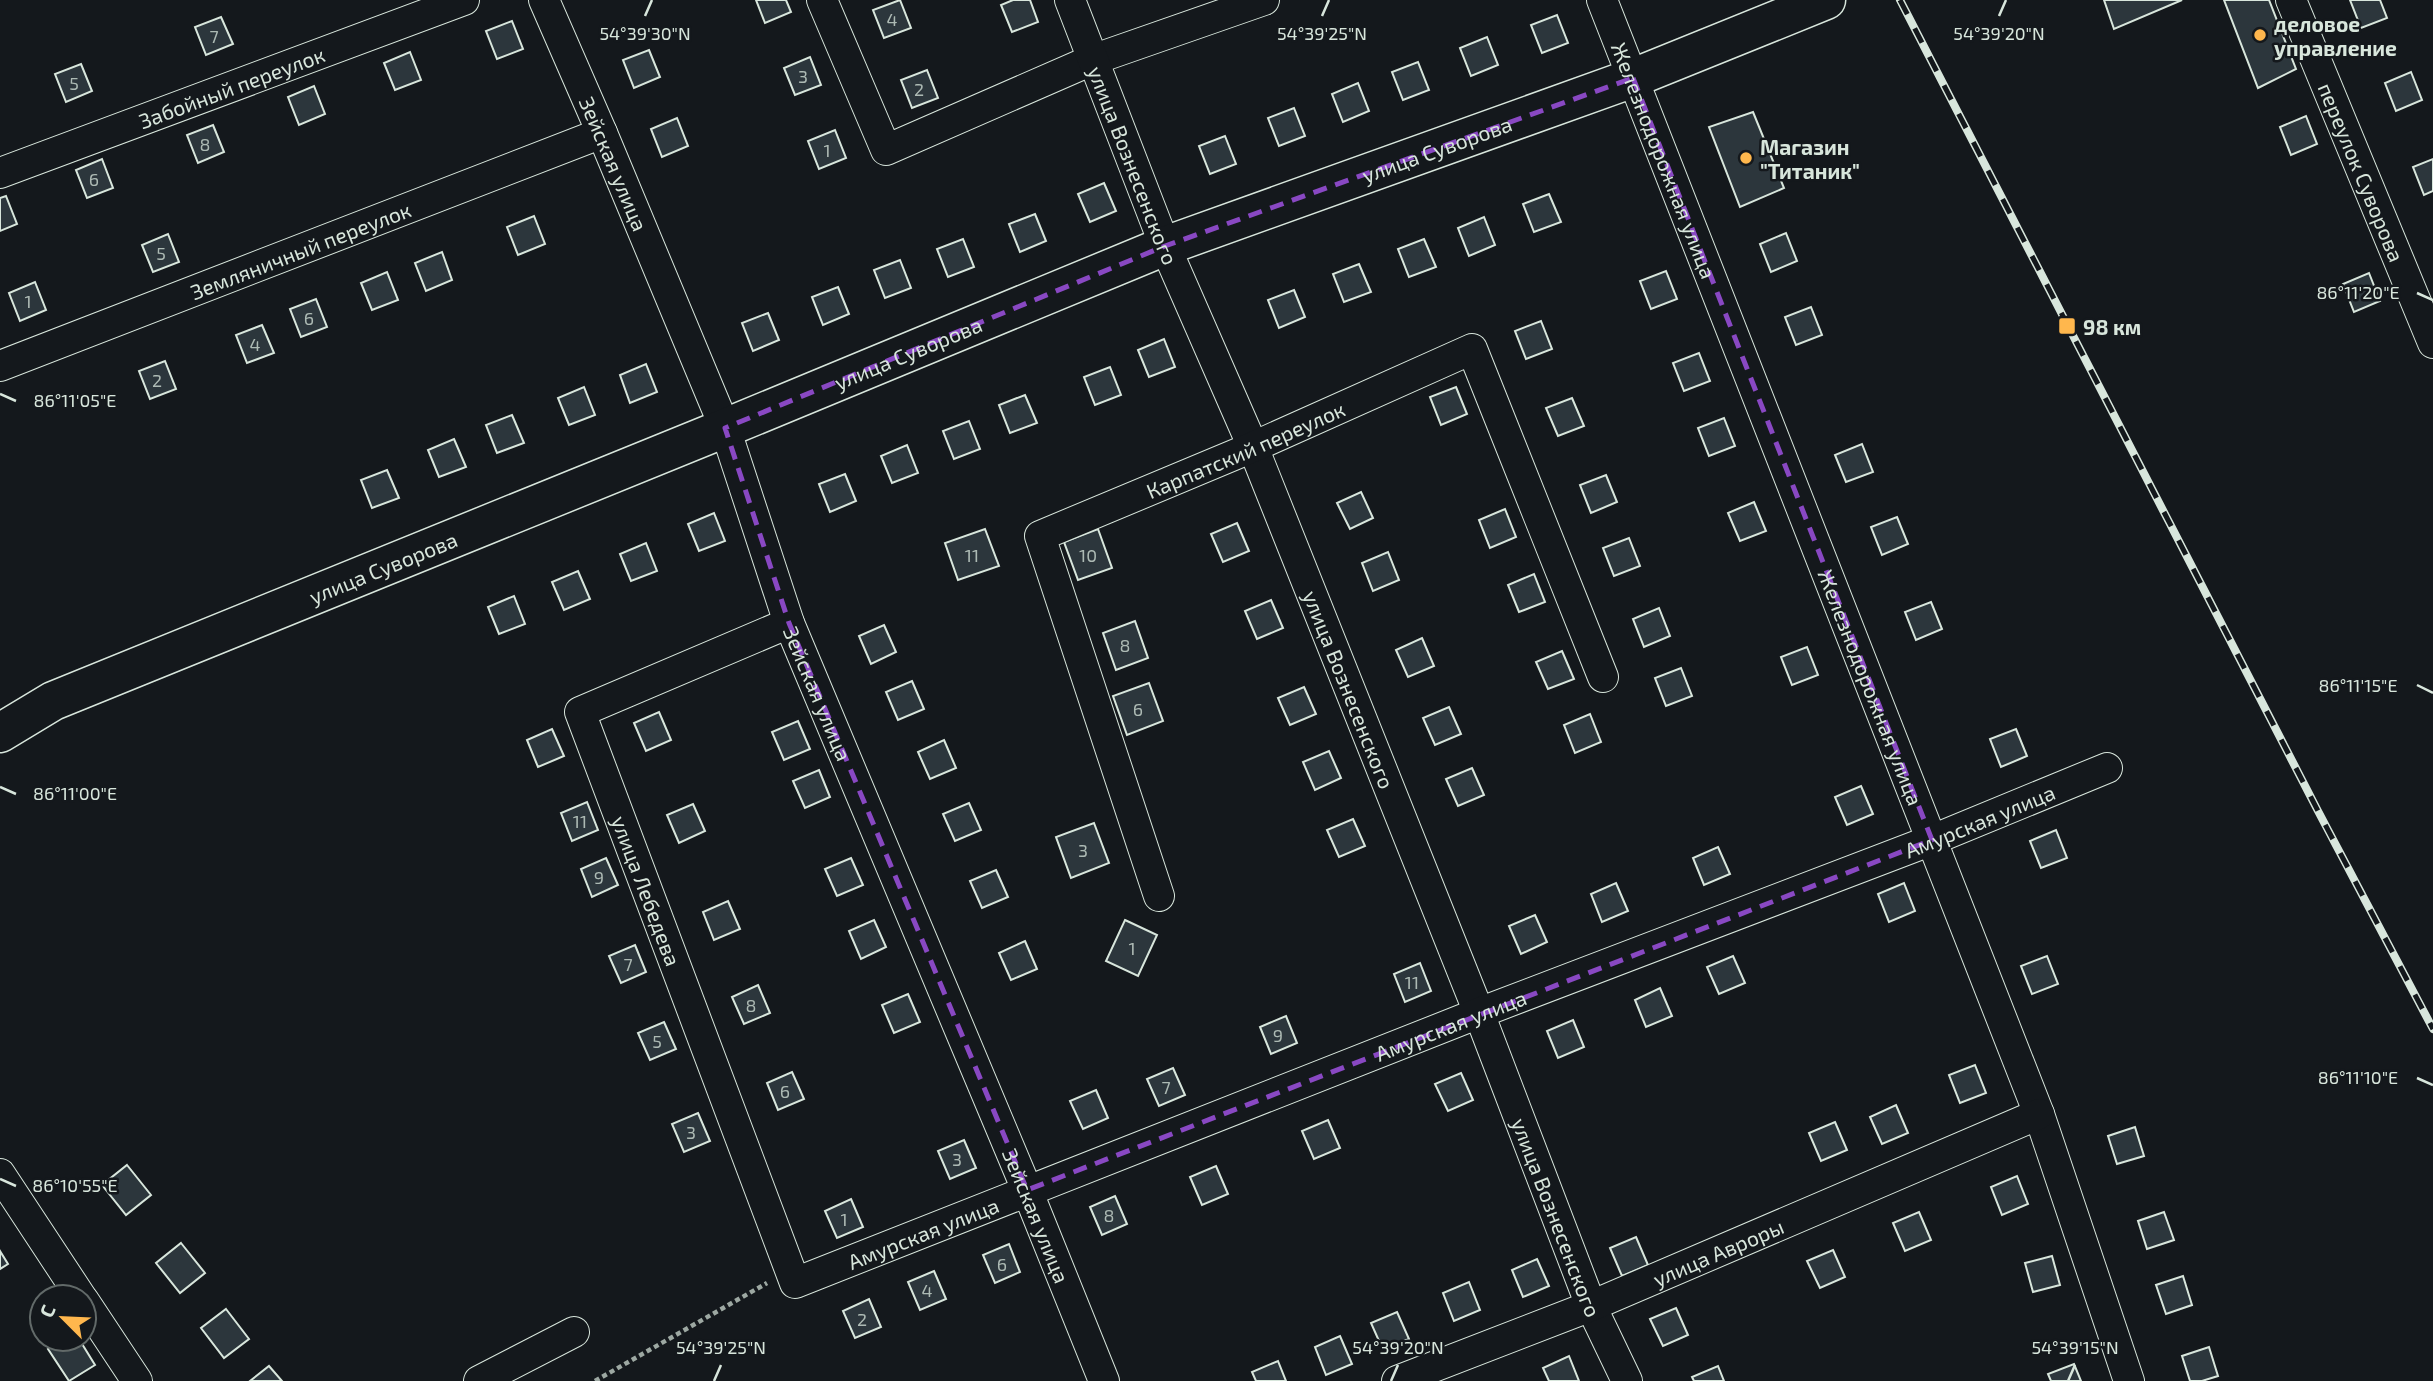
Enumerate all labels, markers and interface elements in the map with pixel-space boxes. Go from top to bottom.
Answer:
house number: 4 [886,8,898,30]
place label: деловое управление [2274,11,2397,60]
text: 54°39'30"N [599,22,691,44]
text: 54°39'25"N [1277,22,1367,44]
text: 54°39'20"N [1953,22,2045,44]
house number: 7 [209,25,219,47]
marker: деловое управление [2252,27,2268,43]
street label: Железнодорожная улица [1607,39,1722,282]
street label: Забойный переулок [135,41,328,133]
street label: улица Вознесенского [1083,62,1184,268]
house number: 3 [798,65,808,87]
house number: 5 [69,72,79,94]
house number: 2 [914,78,924,100]
street label: переулок Суворова [2314,79,2410,265]
street label: Зейская улица [575,93,654,234]
street label: улица Суворова [1358,110,1515,188]
house number: 8 [200,133,210,155]
place label: Магазин "Титаник" [1760,134,1860,183]
house number: 1 [823,139,831,161]
marker: Магазин "Титаник" [1738,150,1754,166]
house number: 6 [89,168,99,190]
street label: Земляничный переулок [186,196,414,304]
house number: 5 [156,242,166,264]
text: 86°11'20"E [2316,281,2400,303]
house number: 1 [24,290,32,312]
house number: 6 [304,307,314,329]
street label: улица Суворова [830,311,985,395]
place label: 98 км [2083,314,2141,339]
marker: 98 км [2057,316,2077,336]
house number: 4 [249,333,261,355]
house number: 2 [152,369,162,391]
text: 86°11'05"E [34,389,116,411]
street label: Карпатский переулок [1142,395,1348,503]
street label: улица Суворова [305,526,461,609]
house number: 11 [965,544,979,566]
house number: 10 [1079,544,1097,566]
street label: Железнодорожная улица [1814,565,1929,809]
street label: улица Вознесенского [1298,587,1400,792]
street label: Зейская улица [779,622,858,764]
house number: 8 [1120,634,1130,656]
text: 86°11'15"E [2318,674,2398,696]
house number: 6 [1133,698,1143,720]
street label: Амурская улица [1901,778,2058,862]
text: 86°11'00"E [33,782,117,804]
house number: 11 [573,810,587,832]
street label: улица Лебедева [607,812,687,969]
house number: 3 [1078,839,1088,861]
house number: 9 [594,866,604,888]
house number: 1 [1128,937,1136,959]
house number: 7 [623,953,633,975]
house number: 11 [1405,971,1419,993]
street label: Амурская улица [1371,984,1530,1065]
house number: 8 [746,994,756,1016]
house number: 9 [1273,1024,1283,1046]
house number: 5 [652,1030,662,1052]
text: 86°11'10"E [2318,1066,2398,1088]
house number: 7 [1161,1076,1171,1098]
house number: 6 [780,1080,790,1102]
street label: улица Вознесенского [1507,1114,1607,1321]
house number: 3 [686,1121,696,1143]
street label: Зейская улица [998,1144,1076,1286]
house number: 3 [952,1148,962,1170]
text: 86°10'55"E [32,1174,118,1196]
street label: Амурская улица [844,1191,1002,1273]
house number: 8 [1104,1204,1114,1226]
house number: 1 [840,1208,848,1230]
street label: улица Авроры [1649,1213,1787,1292]
house number: 6 [997,1253,1007,1275]
house number: 4 [921,1279,933,1301]
north arrow [28,1283,98,1353]
text: С [34,1301,60,1321]
house number: 2 [857,1308,867,1330]
text: 54°39'25"N [676,1336,766,1358]
text: 54°39'20"N [1352,1336,1444,1358]
text: 54°39'15"N [2031,1336,2119,1358]

